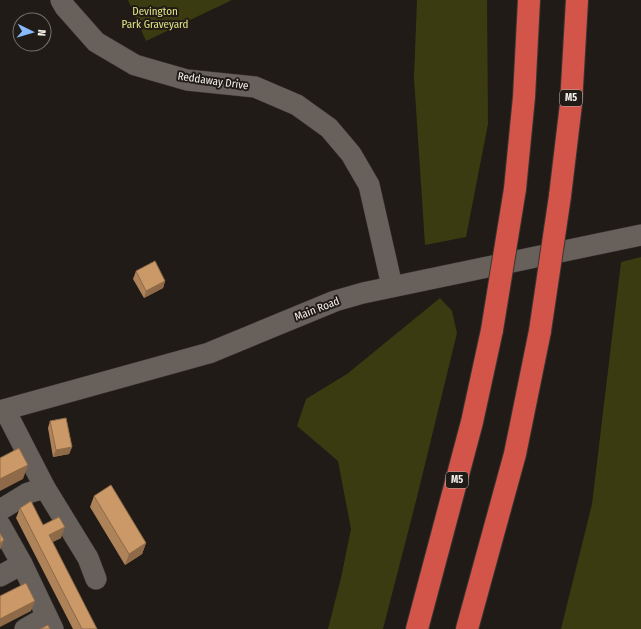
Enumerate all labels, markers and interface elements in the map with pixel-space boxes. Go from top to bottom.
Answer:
park label: Devington Park Graveyard [122,5,188,31]
north arrow [12,12,52,52]
text: N [35,29,48,37]
street label: Reddaway Drive [177,70,249,92]
road number: M5 [560,90,582,106]
street label: Main Road [293,294,341,324]
road number: M5 [446,472,468,488]

